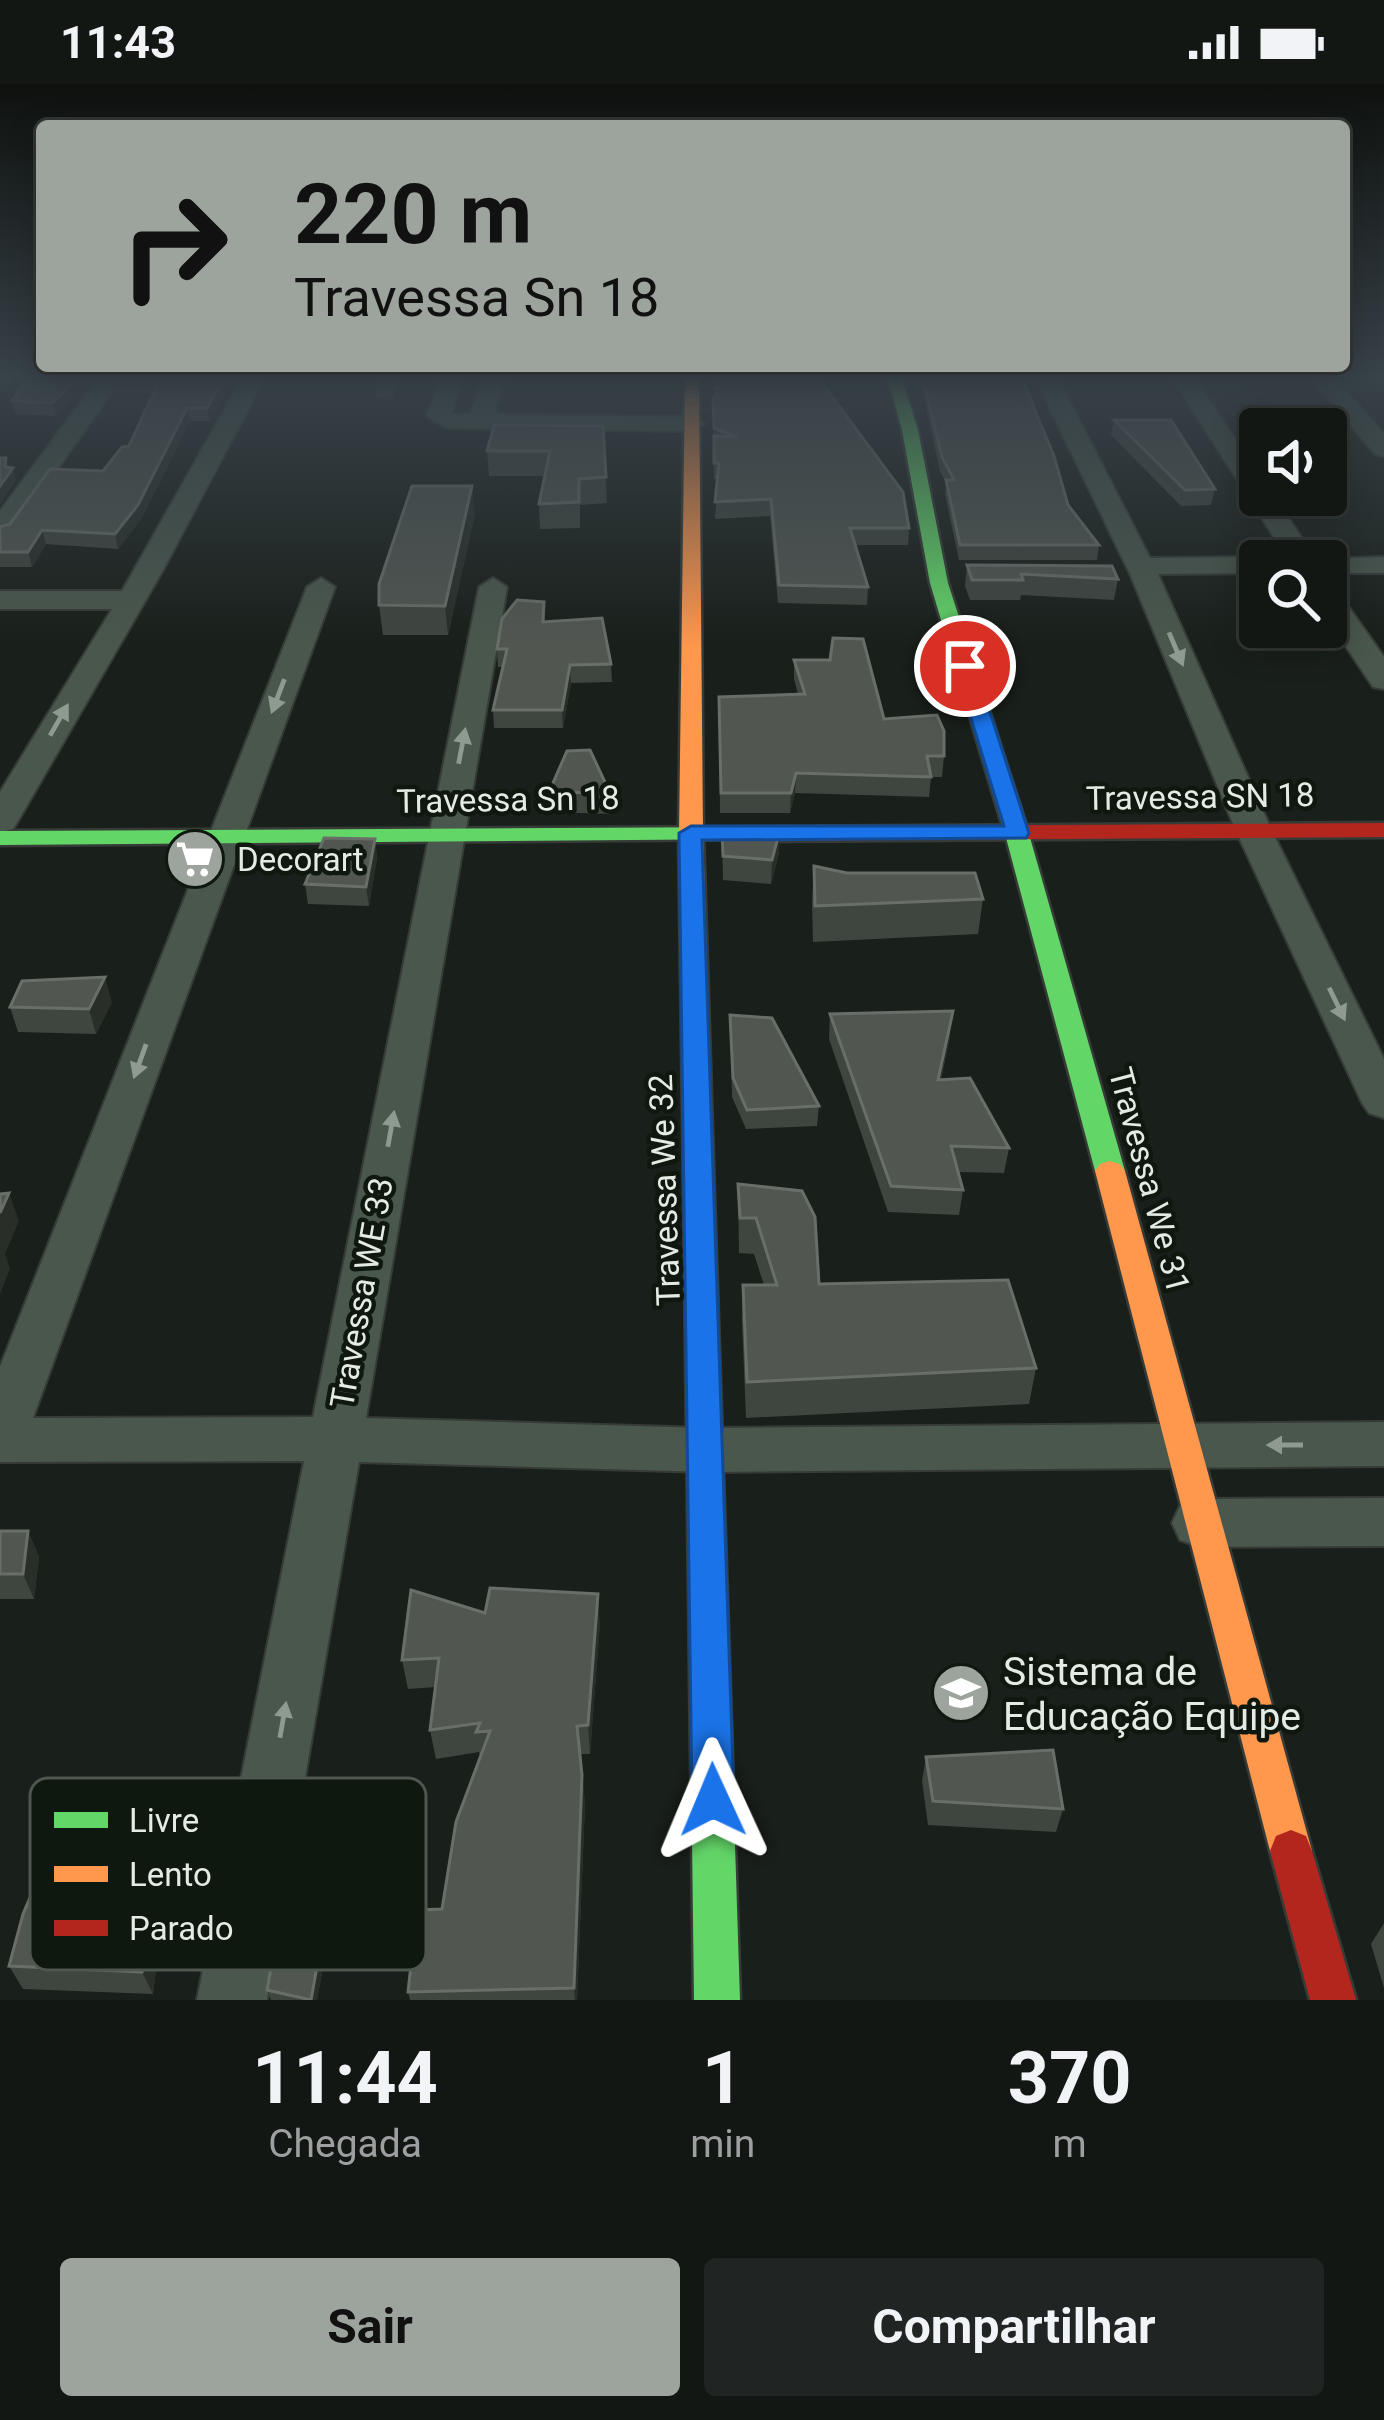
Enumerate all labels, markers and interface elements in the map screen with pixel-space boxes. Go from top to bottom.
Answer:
text: 11:43 [60,16,176,69]
text: 220 m [294,165,532,264]
icon: right [96,168,252,324]
text: Travessa Sn 18 [294,266,659,329]
map controls [1239,408,1347,648]
button: sound [1239,408,1347,516]
button: search [1239,540,1347,648]
pin [914,615,1016,717]
one-way arrow [1167,632,1186,668]
icon: arrive [932,633,998,699]
one-way arrow [268,679,287,715]
one-way arrow [48,703,69,737]
one-way arrow [453,727,472,764]
street label: Travessa SN 18 [1085,775,1315,818]
street label: Travessa Sn 18 [396,778,620,821]
supermarket icon: Decorart [164,828,226,890]
place label: Decorart [237,840,364,879]
one-way arrow [1327,987,1347,1022]
one-way arrow [129,1043,148,1079]
street label: Travessa We 31 [1101,1063,1198,1297]
street label: Travessa We 32 [641,1073,688,1306]
one-way arrow [382,1110,401,1148]
street label: Travessa WE 33 [322,1175,401,1411]
one-way arrow [1265,1435,1303,1455]
place label: Sistema de Educação Equipe [1003,1649,1301,1740]
school or university icon: Sistema de Educação Equipe [930,1662,992,1724]
one-way arrow [274,1700,293,1738]
position arrow [650,1737,776,1863]
legend [30,1778,426,1970]
text: Livre [129,1801,199,1840]
text: Lento [129,1855,212,1894]
text: Parado [129,1909,234,1948]
text: 11:44 [252,2036,438,2121]
text: 1 [702,2036,743,2121]
text: 370 [1008,2036,1132,2121]
text: Chegada [268,2121,422,2167]
text: min [690,2121,755,2167]
text: m [1053,2121,1087,2167]
button: Sair [60,2258,680,2396]
button: Compartilhar [704,2258,1324,2396]

